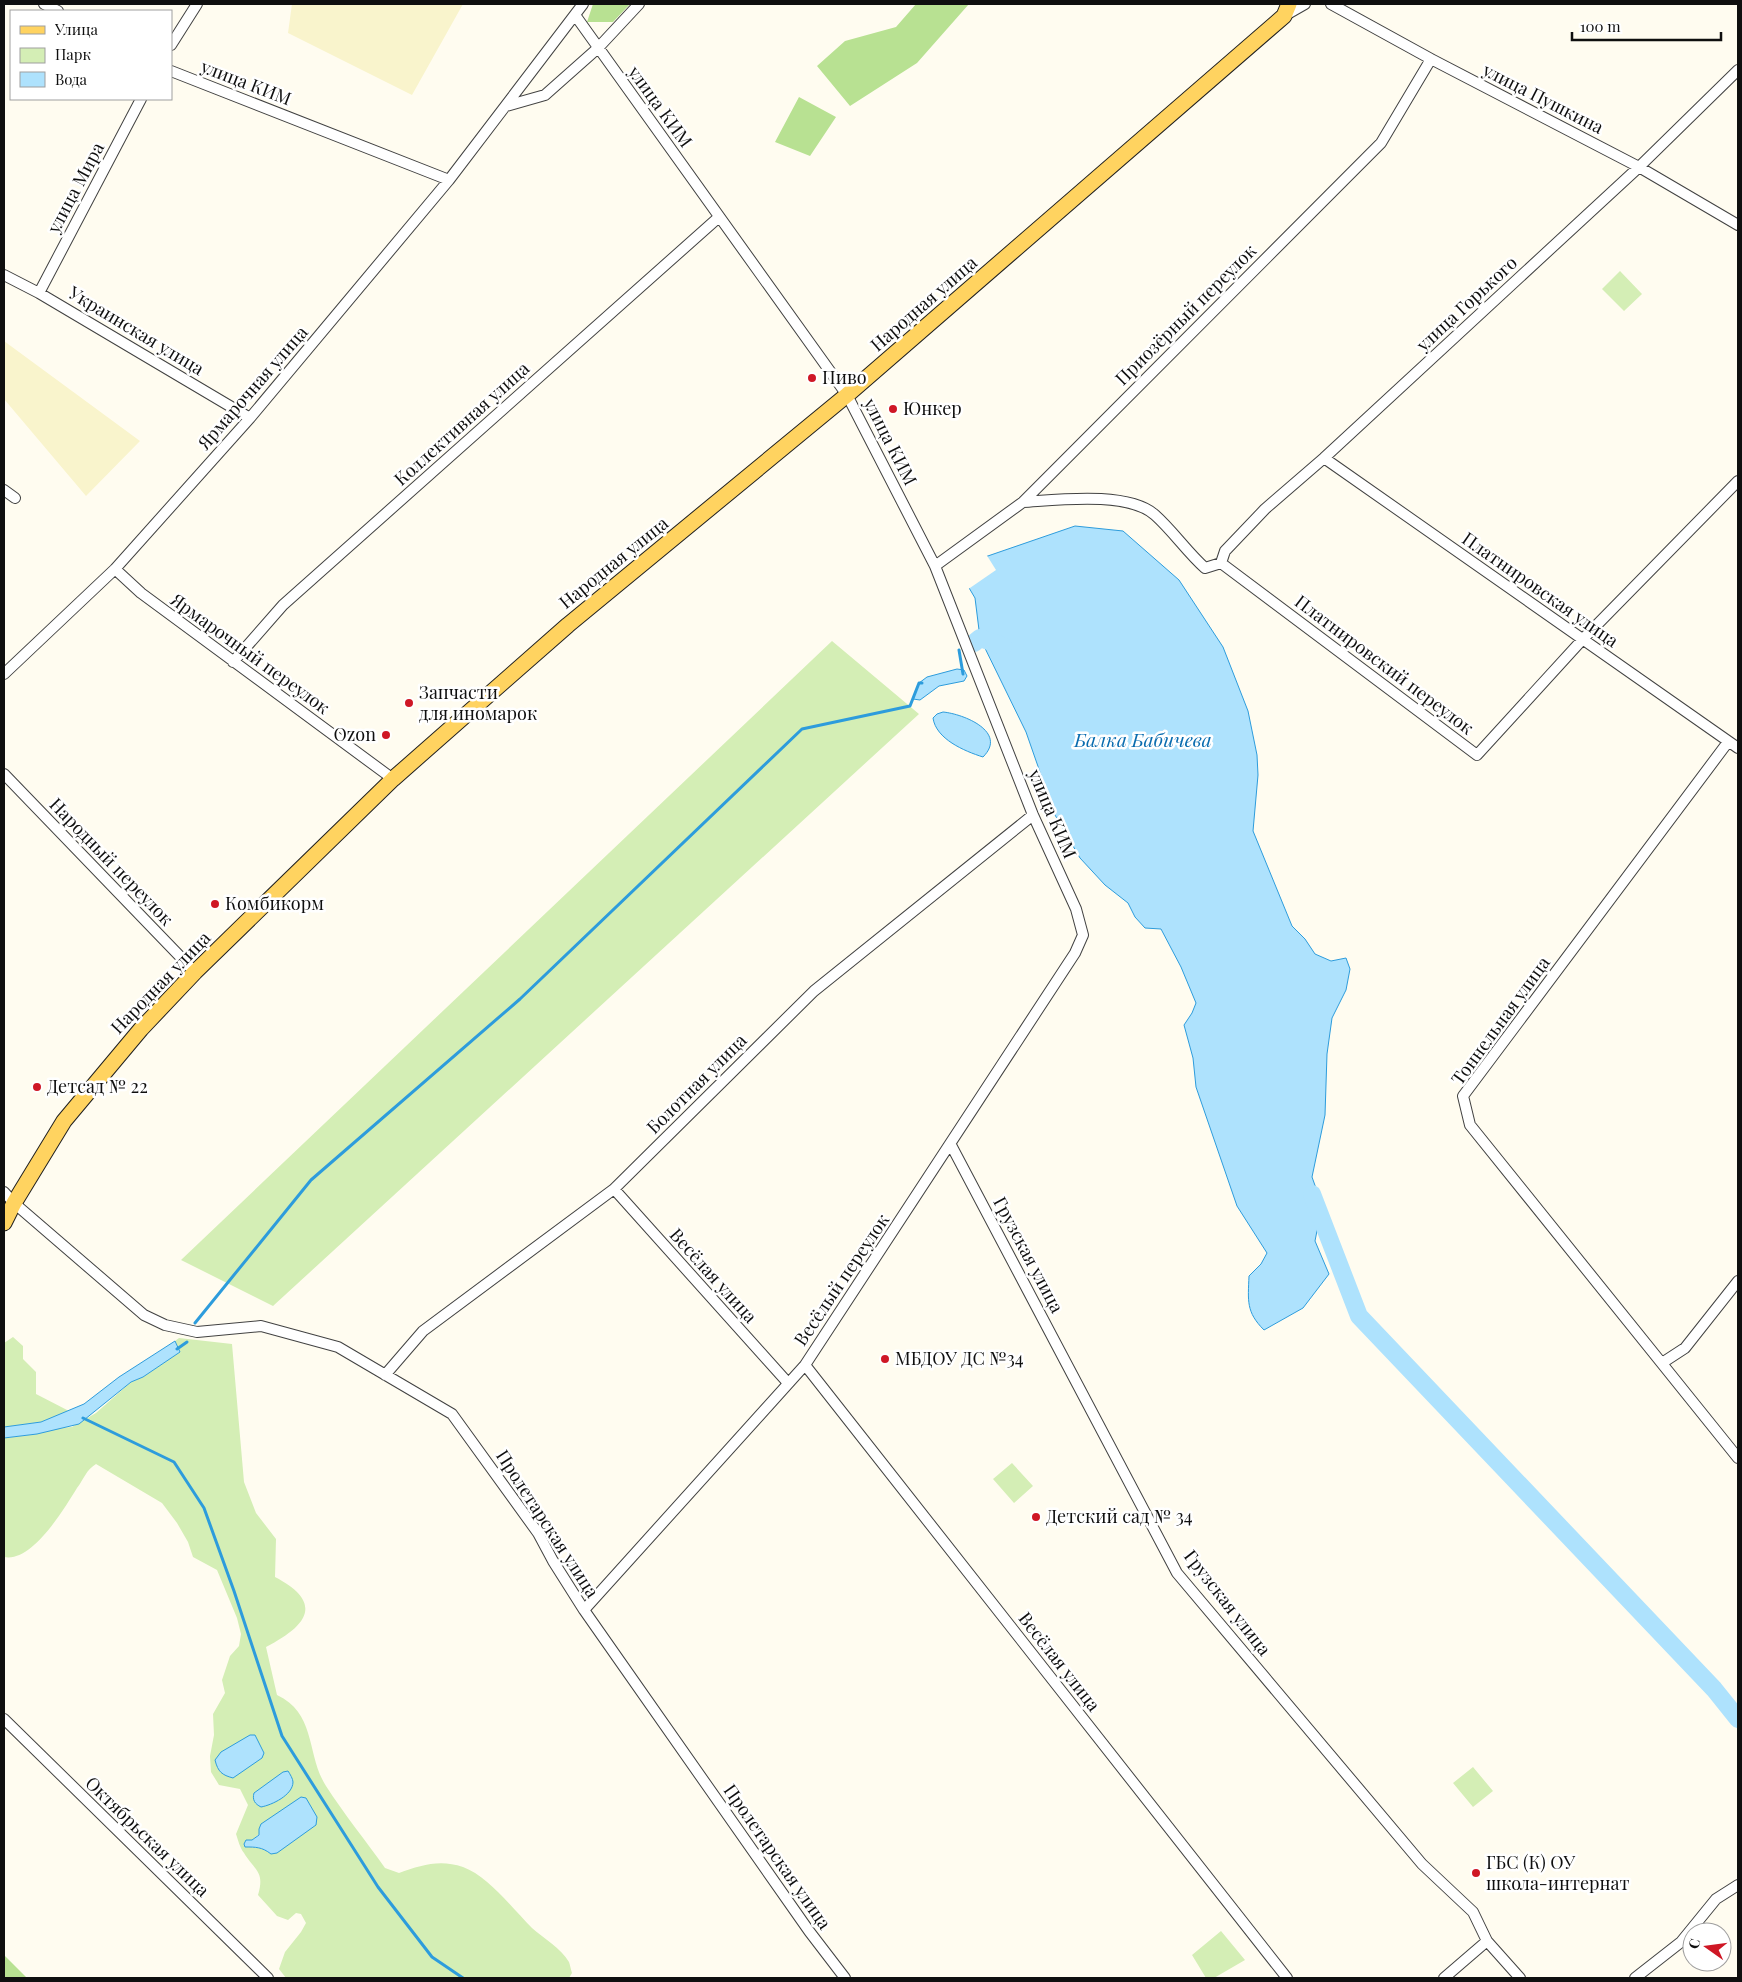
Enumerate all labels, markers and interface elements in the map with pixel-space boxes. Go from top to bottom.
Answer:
legend [10,10,172,100]
scale bar [1572,10,1721,42]
text: 100 m [1580,16,1621,36]
text: Улица [54,19,98,39]
text: Парк [55,44,91,64]
street label: улица КИМ [197,53,295,110]
street label: улица Пушкина [1478,57,1608,139]
street label: улица КИМ [623,60,698,152]
text: Вода [55,69,88,89]
street label: улица Мира [41,138,109,238]
street label: Приозёрный переулок [1110,239,1261,390]
street label: Народная улица [865,250,982,356]
street label: улица Горького [1410,250,1522,357]
street label: Украинская улица [64,280,209,380]
street label: Ярмарочная улица [191,320,313,455]
street label: Коллективная улица [389,356,534,490]
place label: Пиво [822,365,867,389]
marker: Пиво [806,372,818,384]
street label: улица КИМ [858,393,923,489]
place label: Юнкер [903,396,962,420]
marker: Юнкер [887,403,899,415]
street label: Народная улица [554,511,673,614]
street label: Платнировская улица [1458,526,1624,652]
street label: Ярмарочный переулок [166,587,335,719]
street label: Платнировский переулок [1290,589,1479,739]
place label: Запчасти для иномарок [419,680,537,725]
marker: Запчасти для иномарок [403,697,415,709]
place label: Ozon [333,722,376,746]
water label: Балка Бабичева [1073,726,1212,752]
marker: Ozon [380,729,392,741]
street label: улица КИМ [1023,764,1083,862]
street label: Народный переулок [45,792,179,930]
place label: Комбикорм [225,891,324,915]
marker: Комбикорм [209,898,221,910]
street label: Народная улица [105,926,215,1039]
street label: Тоннельная улица [1445,951,1555,1089]
street label: Болотная улица [641,1028,751,1138]
place label: Детсад № 22 [47,1074,148,1098]
marker: Детсад № 22 [31,1081,43,1093]
street label: Грузская улица [988,1192,1070,1317]
street label: Весёлый переулок [788,1209,894,1350]
street label: Весёлая улица [665,1223,763,1328]
place label: МБДОУ ДС №34 [895,1346,1024,1370]
marker: МБДОУ ДС №34 [879,1353,891,1365]
street label: Пролетарская улица [491,1445,605,1602]
place label: Детский сад № 34 [1046,1504,1193,1528]
marker: Детский сад № 34 [1030,1511,1042,1523]
street label: Грузская улица [1179,1545,1277,1660]
street label: Весёлая улица [1014,1607,1106,1716]
street label: Октябрьская улица [81,1771,215,1902]
street label: Пролетарская улица [719,1779,837,1934]
place label: ГБС (К) ОУ школа-интернат [1486,1850,1629,1895]
marker: ГБС (К) ОУ школа-интернат [1470,1867,1482,1879]
north arrow [1682,1922,1732,1972]
text: С [1683,1937,1704,1951]

